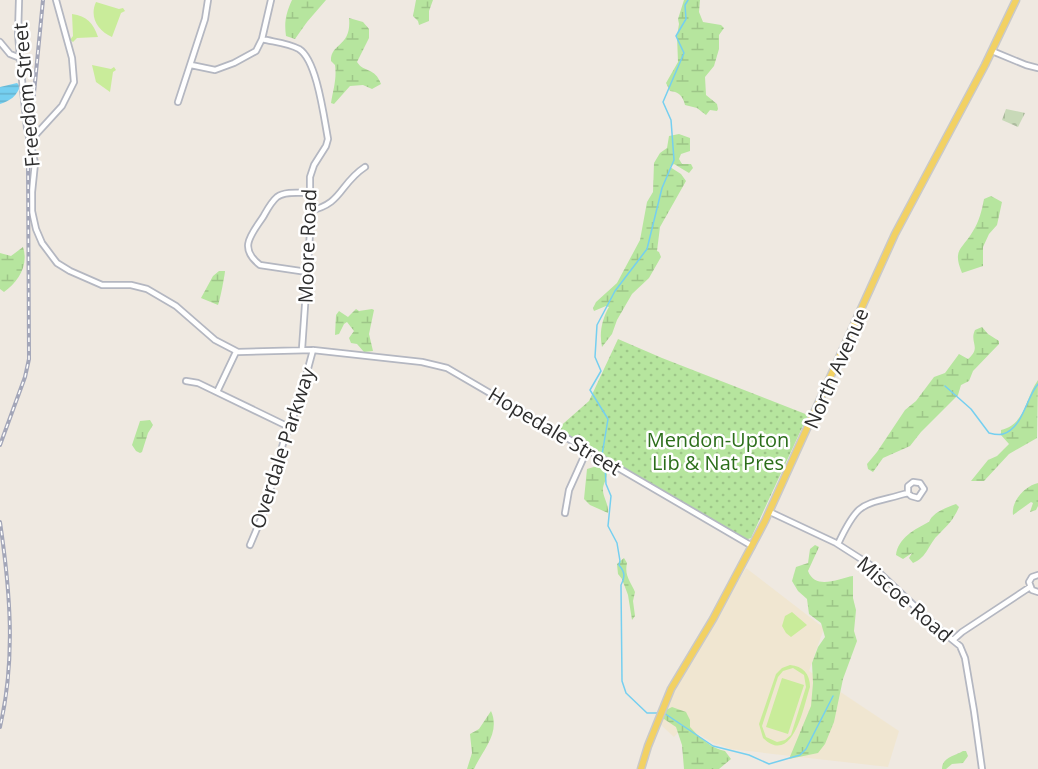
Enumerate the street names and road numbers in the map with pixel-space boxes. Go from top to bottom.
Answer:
street label: Freedom Street [6,22,46,168]
street label: Moore Road [292,188,322,304]
street label: North Avenue [797,303,875,433]
street label: Overdale Parkway [243,363,321,532]
street label: Hopedale Street [483,381,627,481]
street label: Miscoe Road [851,550,959,648]

